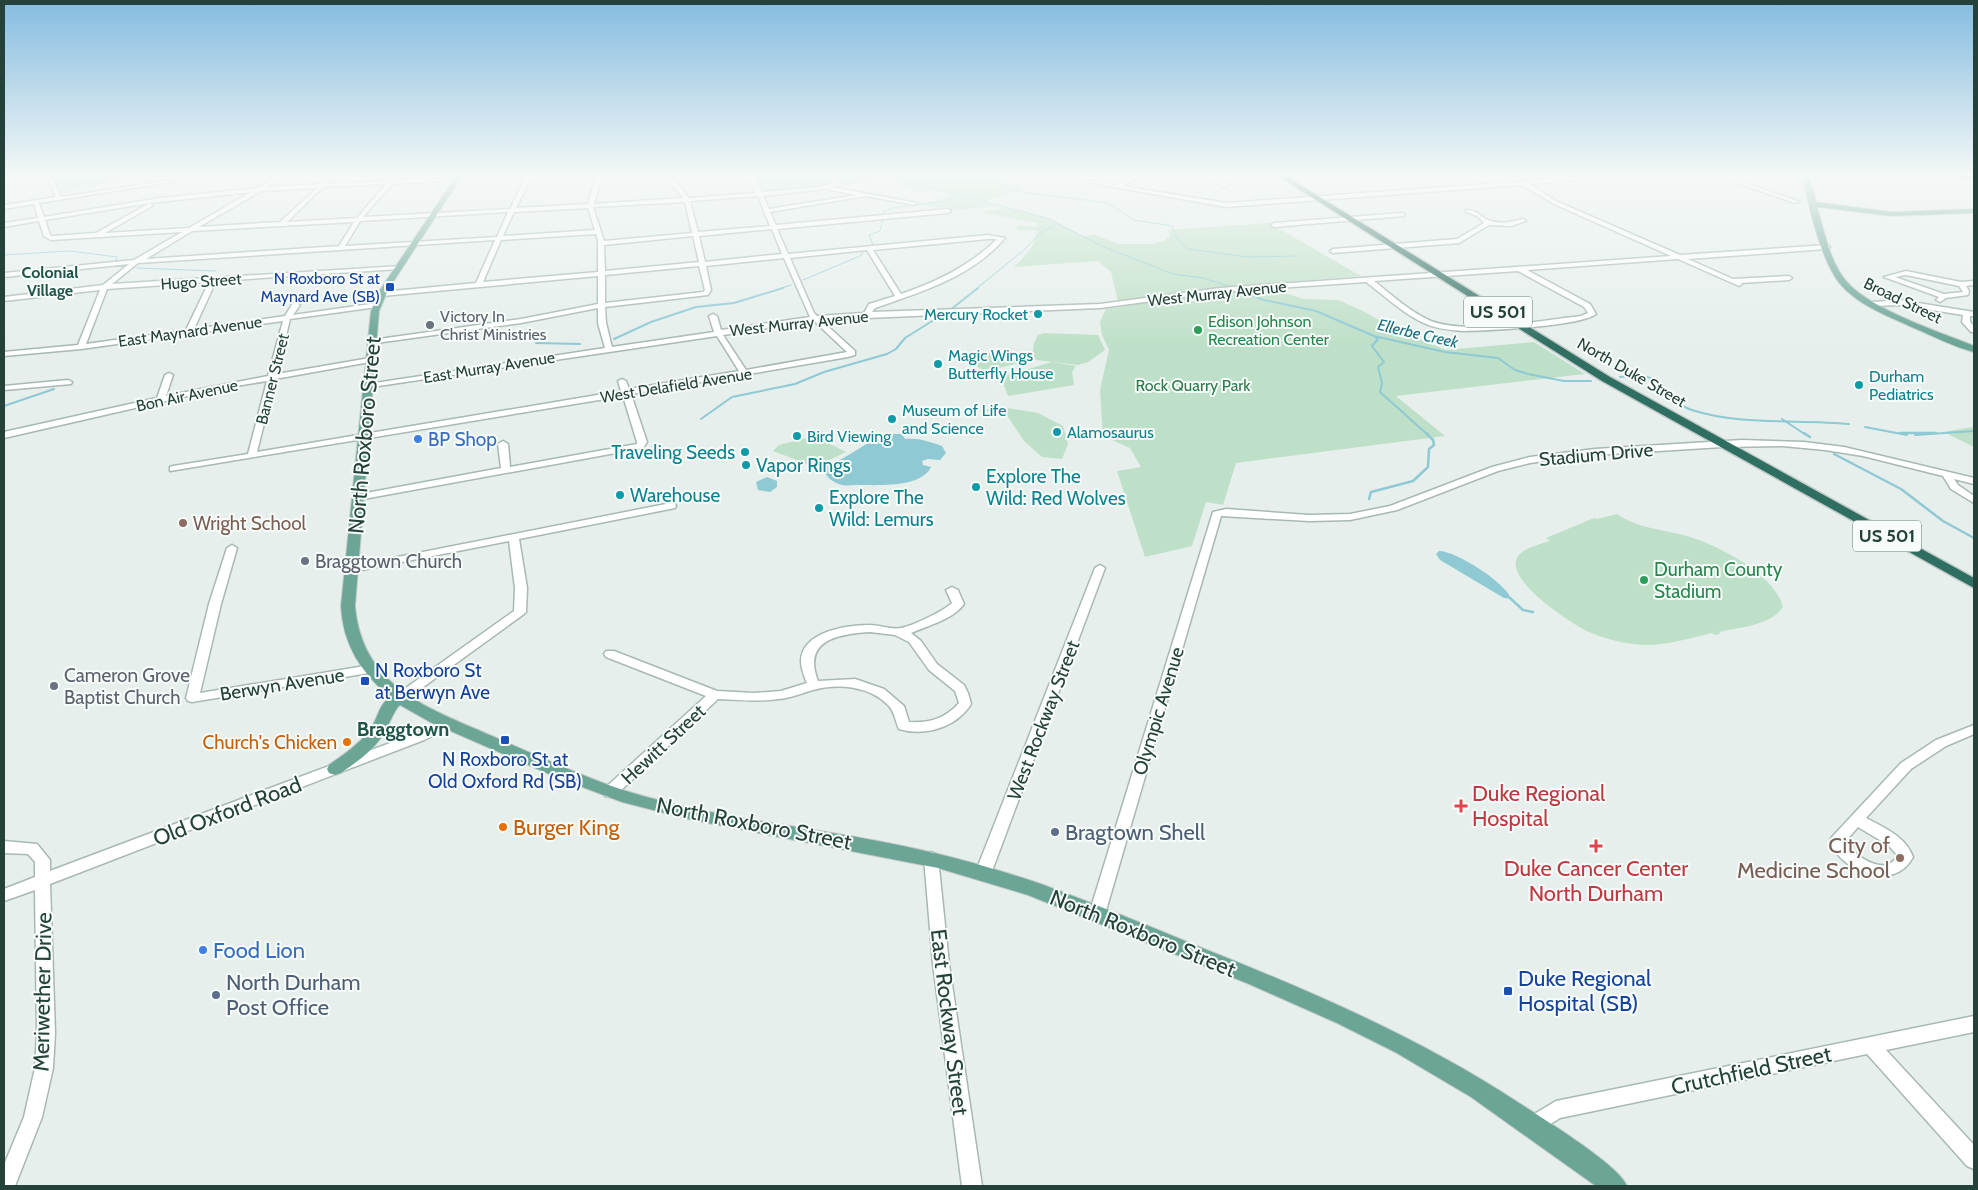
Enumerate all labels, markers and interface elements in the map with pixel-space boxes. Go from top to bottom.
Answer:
district label: Colonial Village [22,263,78,300]
street label: Hugo Street [160,269,243,294]
place label: N Roxboro St at Maynard Ave (SB) [261,269,381,306]
street label: Broad Street [1861,273,1945,328]
street label: West Murray Avenue [1147,277,1287,310]
marker: N Roxboro St at Maynard Ave (SB) [384,281,396,293]
road number: US 501 [1464,296,1532,328]
place label: Mercury Rocket [924,305,1029,324]
place label: Victory In Christ Ministries [440,307,547,344]
street label: West Murray Avenue [729,307,869,340]
marker: Mercury Rocket [1032,308,1044,320]
street label: East Maynard Avenue [117,312,263,351]
place label: Edison Johnson Recreation Center [1208,312,1330,349]
water label: Ellerbe Creek [1376,315,1461,352]
marker: Victory In Christ Ministries [424,319,436,331]
marker: Edison Johnson Recreation Center [1192,324,1204,336]
street label: Banner Street [252,331,293,427]
street label: North Duke Street [1574,334,1690,412]
street label: North Roxboro Street [342,335,387,535]
place label: Magic Wings Butterfly House [948,346,1054,383]
street label: East Murray Avenue [422,348,556,387]
marker: Magic Wings Butterfly House [932,358,944,370]
street label: West Delafield Avenue [599,364,753,407]
place label: Durham Pediatrics [1869,367,1934,404]
street label: Bon Air Avenue [134,375,240,416]
park label: Rock Quarry Park [1135,376,1251,395]
marker: Durham Pediatrics [1853,379,1865,391]
place label: Museum of Life and Science [902,401,1006,438]
marker: Museum of Life and Science [886,413,898,425]
place label: Alamosaurus [1067,423,1154,442]
marker: Alamosaurus [1051,426,1063,438]
place label: Bird Viewing [807,427,892,446]
place label: BP Shop [428,428,497,451]
marker: Bird Viewing [791,430,803,442]
marker: BP Shop [412,433,424,445]
street label: Stadium Drive [1538,438,1654,471]
place label: Traveling Seeds [611,441,735,464]
marker: Traveling Seeds [739,446,751,458]
place label: Vapor Rings [756,454,851,477]
marker: Vapor Rings [740,459,752,471]
place label: Explore The Wild: Red Wolves [986,465,1126,510]
marker: Explore The Wild: Red Wolves [970,481,982,493]
place label: Warehouse [630,484,720,507]
place label: Explore The Wild: Lemurs [829,486,934,531]
marker: Warehouse [614,489,626,501]
marker: Explore The Wild: Lemurs [813,502,825,514]
place label: Wright School [193,512,307,535]
marker: Wright School [177,517,189,529]
road number: US 501 [1853,520,1921,552]
place label: Braggtown Church [315,550,462,573]
marker: Braggtown Church [299,555,311,567]
place label: Durham County Stadium [1654,558,1783,603]
marker: Durham County Stadium [1638,574,1650,586]
street label: West Rockway Street [1002,636,1085,803]
street label: Olympic Avenue [1128,644,1189,778]
place label: N Roxboro St at Berwyn Ave [375,659,490,704]
street label: Berwyn Avenue [218,663,346,706]
place label: Cameron Grove Baptist Church [64,664,190,709]
marker: N Roxboro St at Berwyn Ave [359,675,371,687]
marker: Cameron Grove Baptist Church [48,680,60,692]
street label: Hewitt Street [617,699,711,789]
district label: Braggtown [357,717,449,741]
place label: Church's Chicken [202,731,337,754]
marker: N Roxboro St at Old Oxford Rd (SB) [499,734,511,746]
marker: Church's Chicken [341,736,353,748]
place label: N Roxboro St at Old Oxford Rd (SB) [428,748,582,793]
street label: Old Oxford Road [149,771,305,852]
place label: Duke Regional Hospital [1472,780,1606,832]
street label: North Roxboro Street [654,791,854,856]
marker: Duke Regional Hospital [1454,799,1468,813]
place label: Burger King [513,814,620,841]
place label: Bragtown Shell [1065,819,1206,846]
marker: Burger King [497,821,509,833]
marker: Bragtown Shell [1049,826,1061,838]
place label: City of Medicine School [1737,832,1891,884]
marker: Duke Cancer Center North Durham [1589,839,1603,853]
marker: City of Medicine School [1894,852,1906,864]
place label: Duke Cancer Center North Durham [1504,855,1688,907]
street label: North Roxboro Street [1046,884,1240,983]
street label: Meriwether Drive [28,912,57,1072]
street label: East Rockway Street [925,927,974,1117]
place label: Food Lion [213,937,305,964]
marker: Food Lion [197,944,209,956]
place label: Duke Regional Hospital (SB) [1518,965,1652,1017]
place label: North Durham Post Office [226,969,361,1021]
marker: Duke Regional Hospital (SB) [1502,985,1514,997]
marker: North Durham Post Office [210,989,222,1001]
street label: Crutchfield Street [1669,1040,1834,1101]

